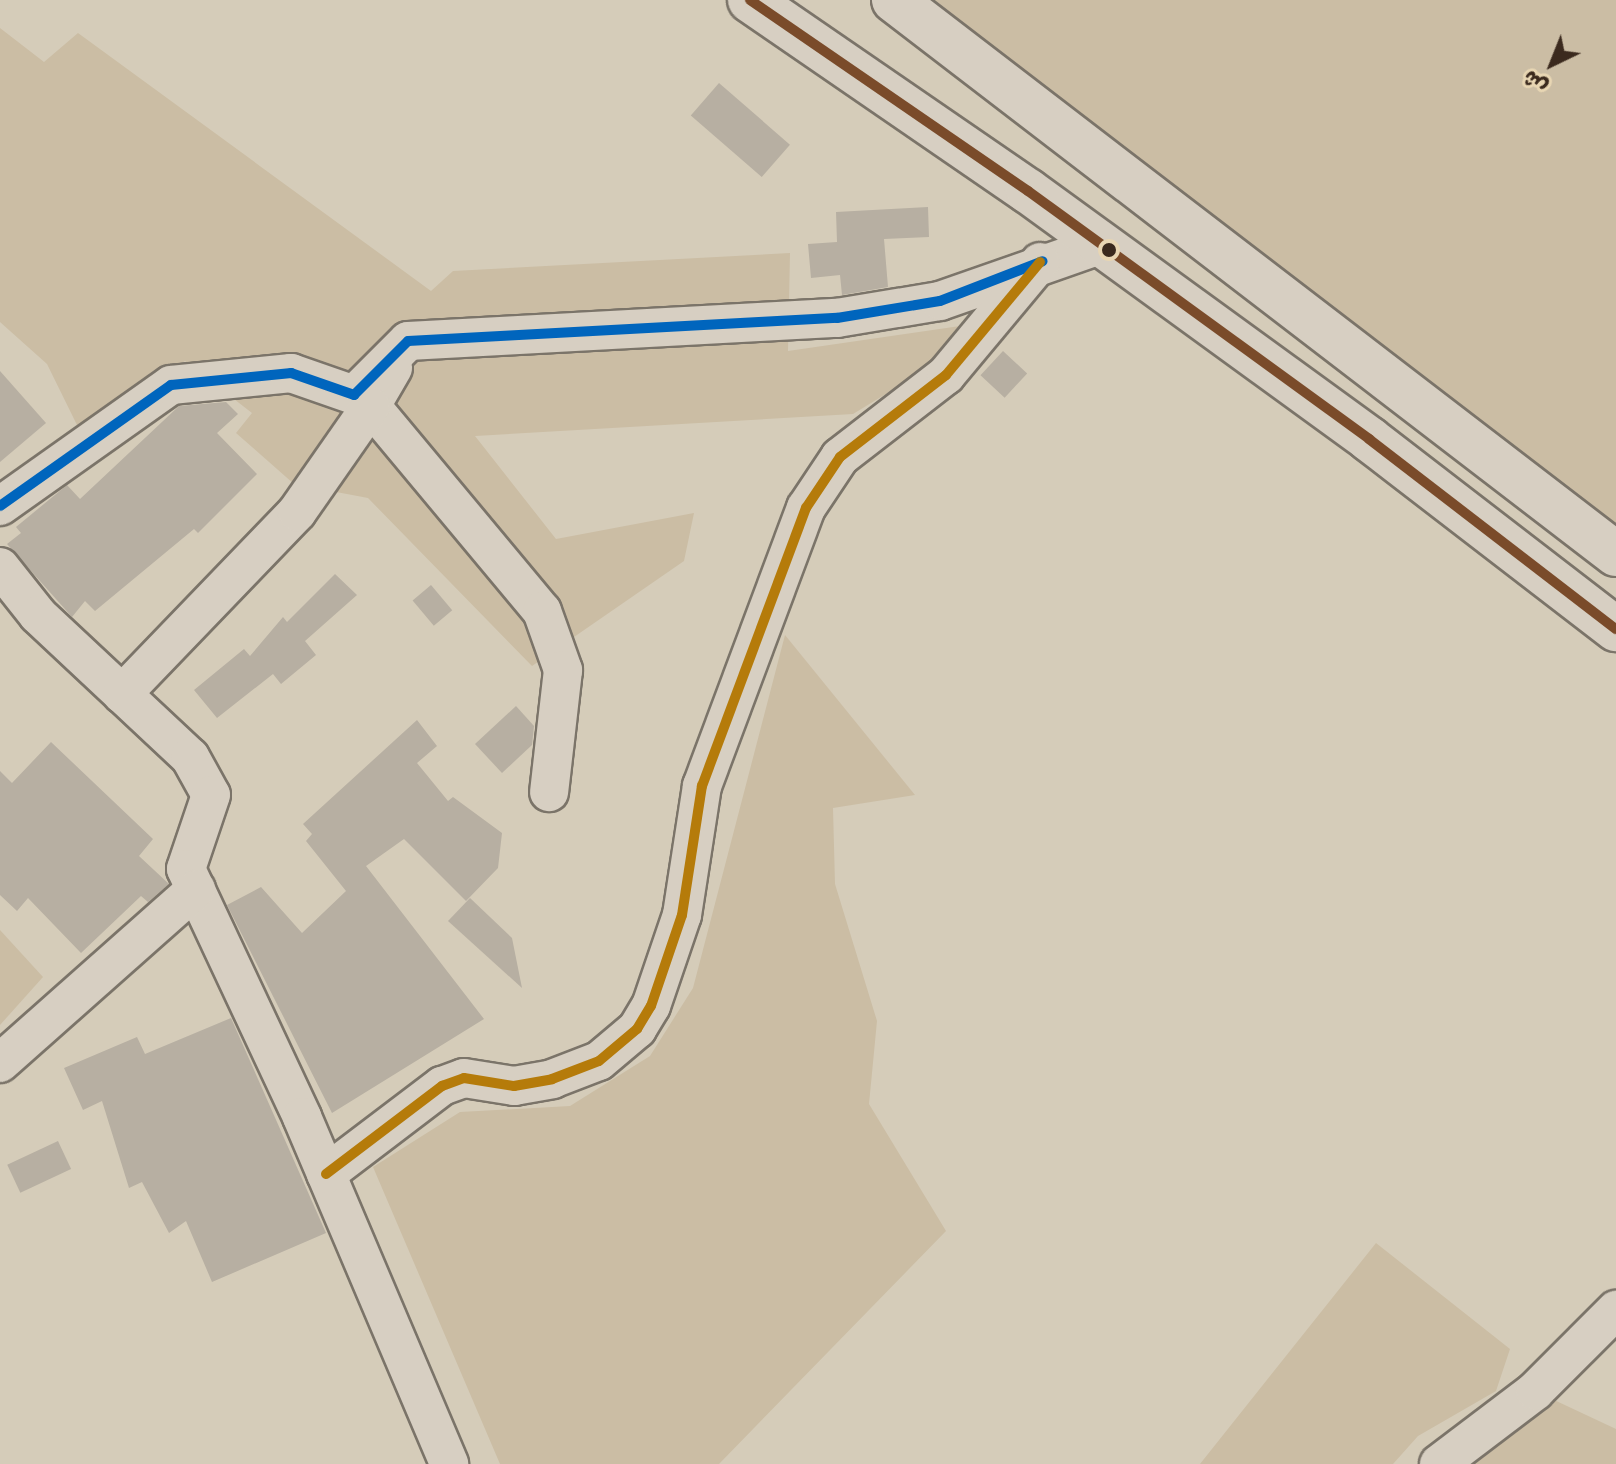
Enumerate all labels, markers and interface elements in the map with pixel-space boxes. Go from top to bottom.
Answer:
north arrow [1512,24,1592,104]
text: ش [1516,62,1555,102]
unlabelled marker [1101,242,1117,258]

